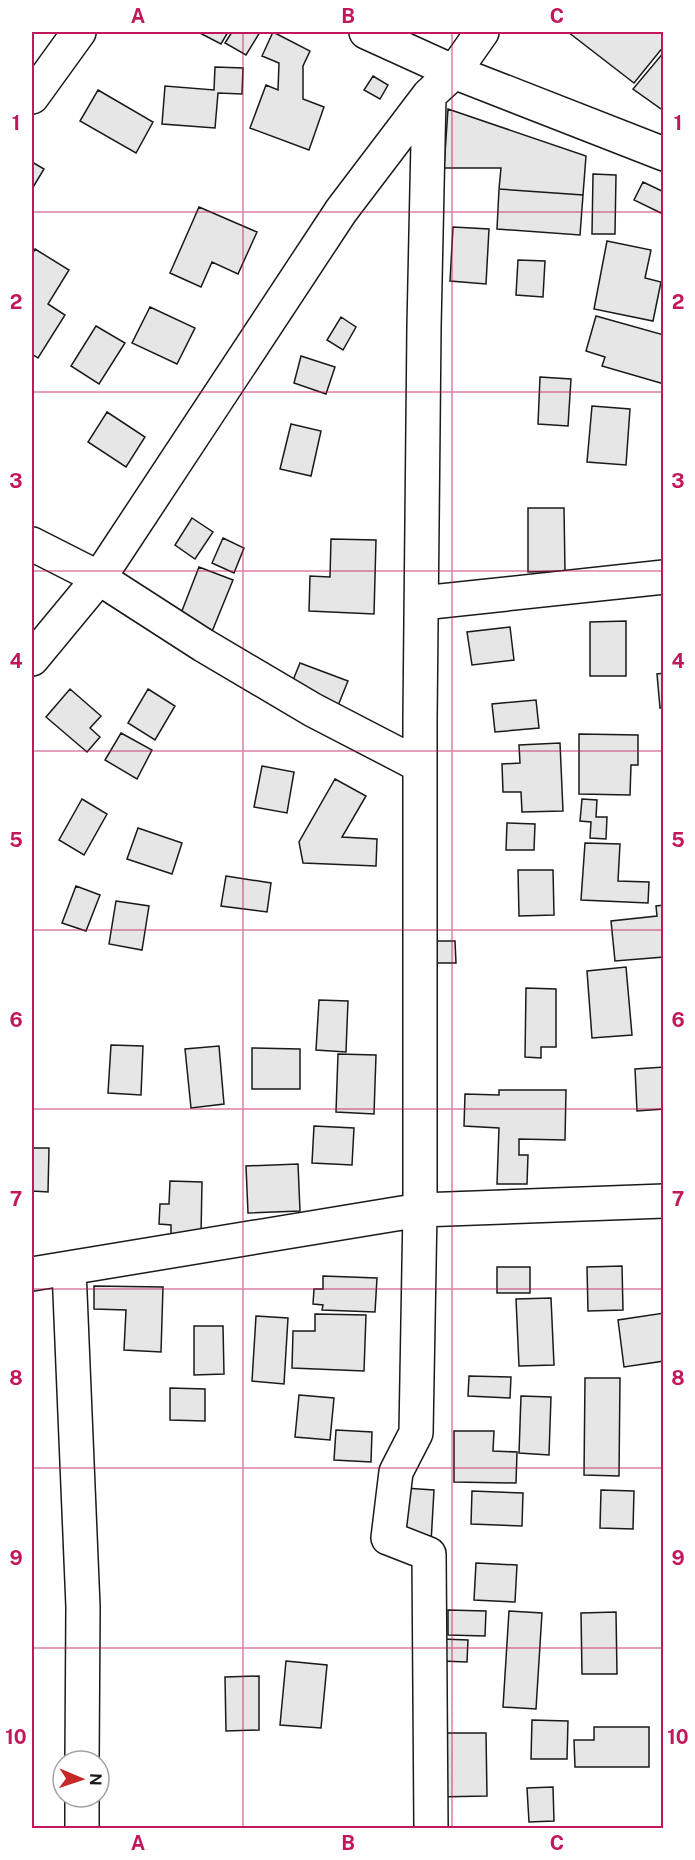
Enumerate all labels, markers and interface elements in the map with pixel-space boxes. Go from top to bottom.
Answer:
text: A [131,4,145,28]
text: B [341,4,355,28]
text: C [550,4,564,28]
text: 1 [12,111,20,135]
text: 1 [674,111,682,135]
text: 2 [10,290,22,314]
text: 2 [672,290,684,314]
text: 3 [9,469,23,493]
text: 3 [671,469,685,493]
text: 4 [9,649,23,673]
text: 4 [671,649,685,673]
text: 5 [9,828,23,852]
text: 5 [671,828,685,852]
text: 6 [9,1008,23,1032]
text: 6 [671,1008,685,1032]
text: 7 [10,1187,22,1211]
text: 7 [672,1187,684,1211]
text: 8 [9,1366,23,1390]
text: 8 [671,1366,685,1390]
text: 9 [9,1546,23,1570]
text: 9 [671,1546,685,1570]
text: 10 [5,1725,27,1749]
text: 10 [667,1725,689,1749]
north arrow [51,1749,111,1809]
text: N [86,1773,105,1786]
text: A [131,1831,145,1855]
text: B [341,1831,355,1855]
text: C [550,1831,564,1855]

